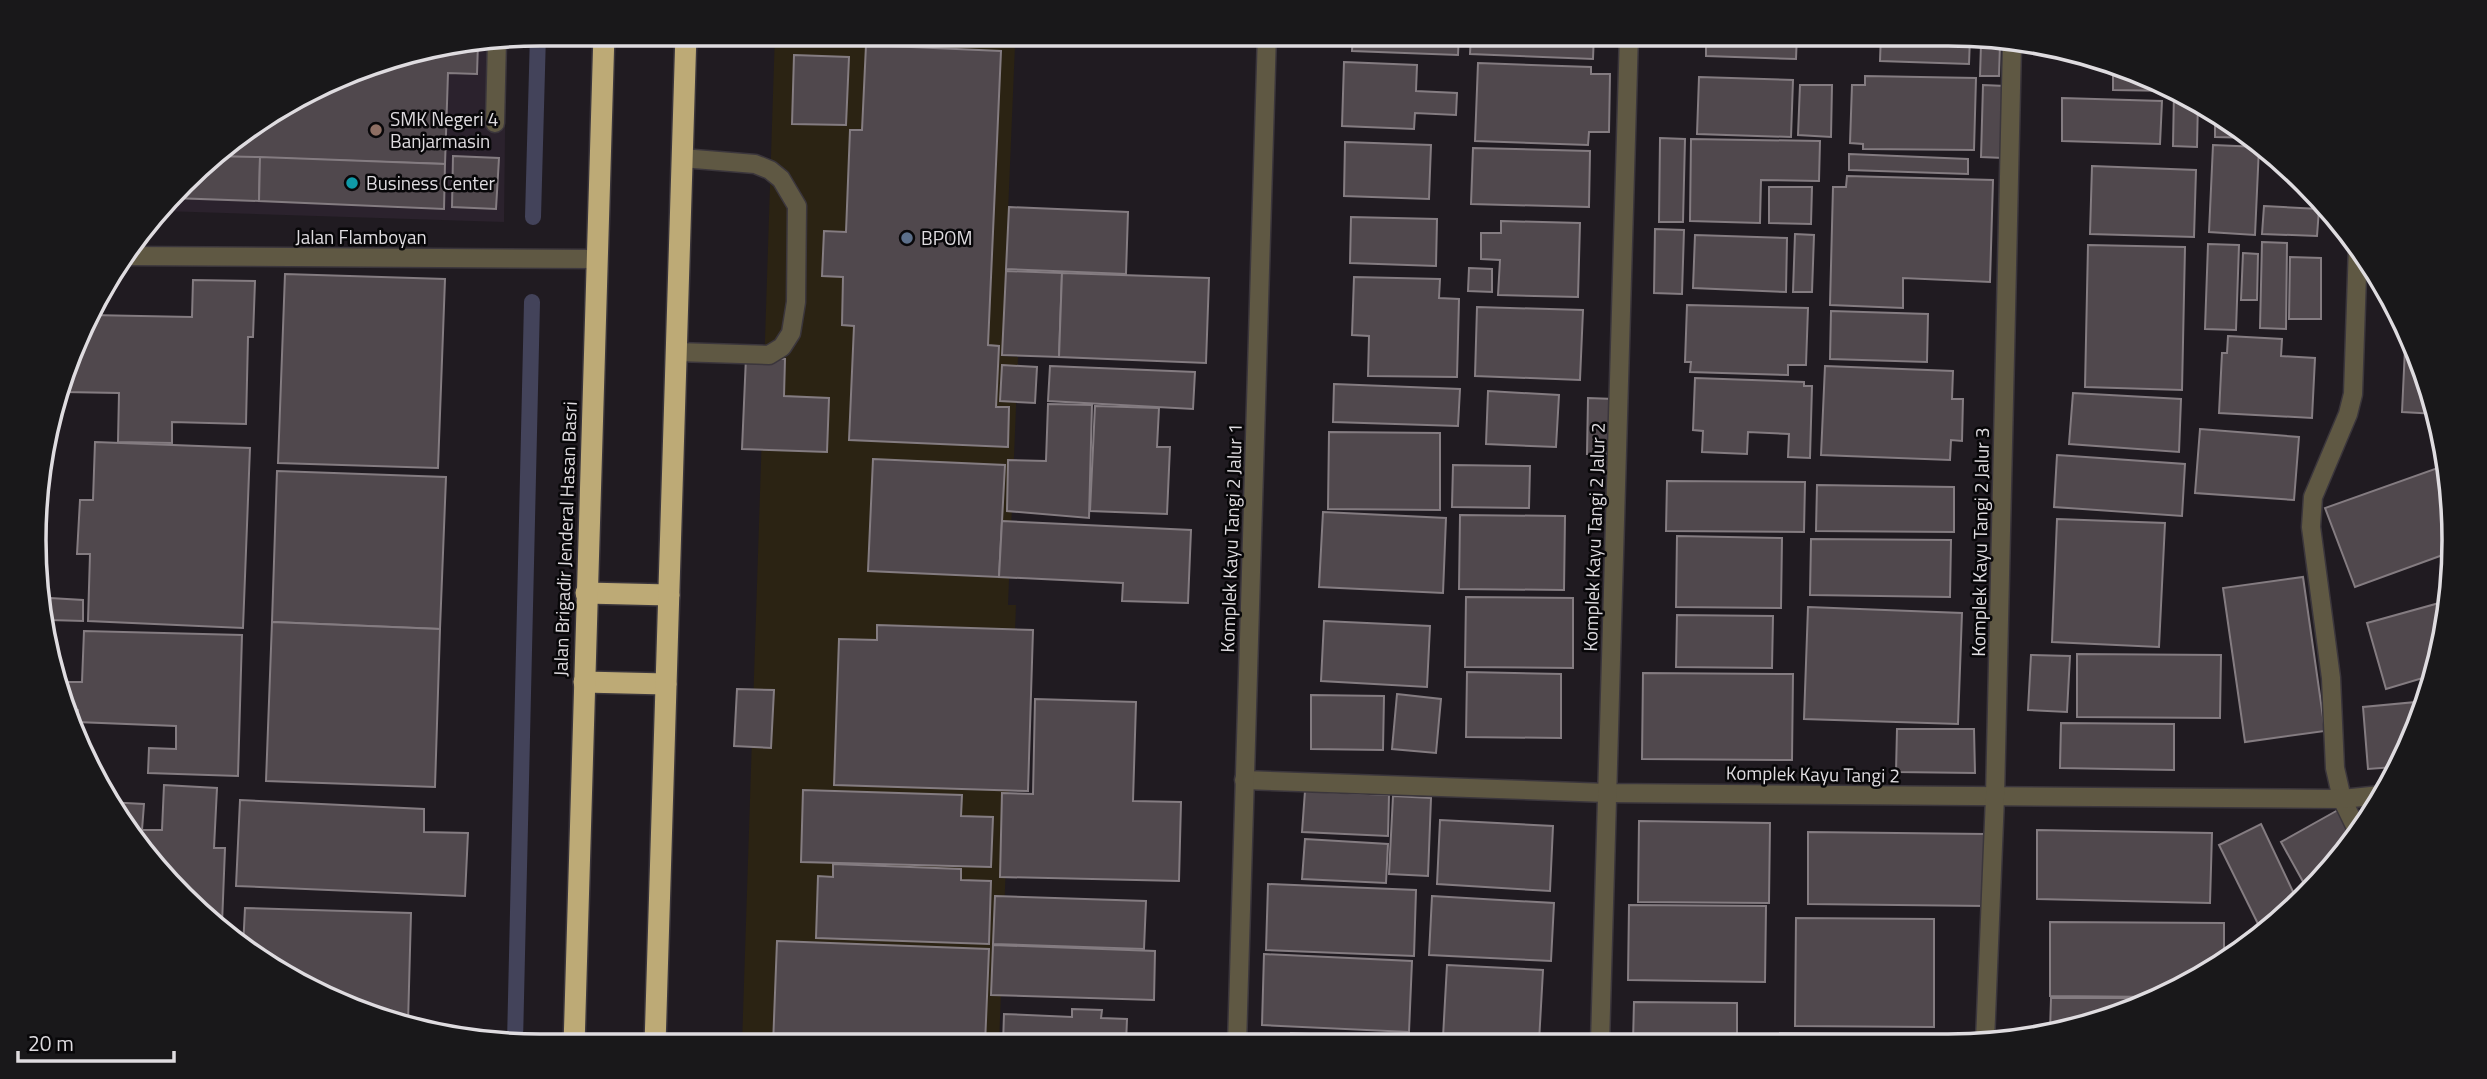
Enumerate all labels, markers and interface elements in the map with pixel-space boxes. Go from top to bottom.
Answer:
place label: SMK Negeri 4 Banjarmasin [390,104,499,155]
marker: SMK Negeri 4 Banjarmasin [368,122,384,138]
place label: Business Center [366,168,496,197]
marker: Business Center [344,175,360,191]
street label: Jalan Flamboyan [295,222,427,251]
place label: BPOM [921,223,972,252]
marker: BPOM [899,230,915,246]
street label: Jalan Brigadir Jenderal Hasan Basri [545,401,584,677]
street label: Komplek Kayu Tangi 2 Jalur 2 [1575,422,1612,652]
street label: Komplek Kayu Tangi 2 Jalur 1 [1212,423,1249,653]
street label: Komplek Kayu Tangi 2 Jalur 3 [1963,427,1996,657]
street label: Komplek Kayu Tangi 2 [1726,757,1900,790]
scale bar [18,1020,173,1064]
text: 20 m [28,1027,74,1059]

